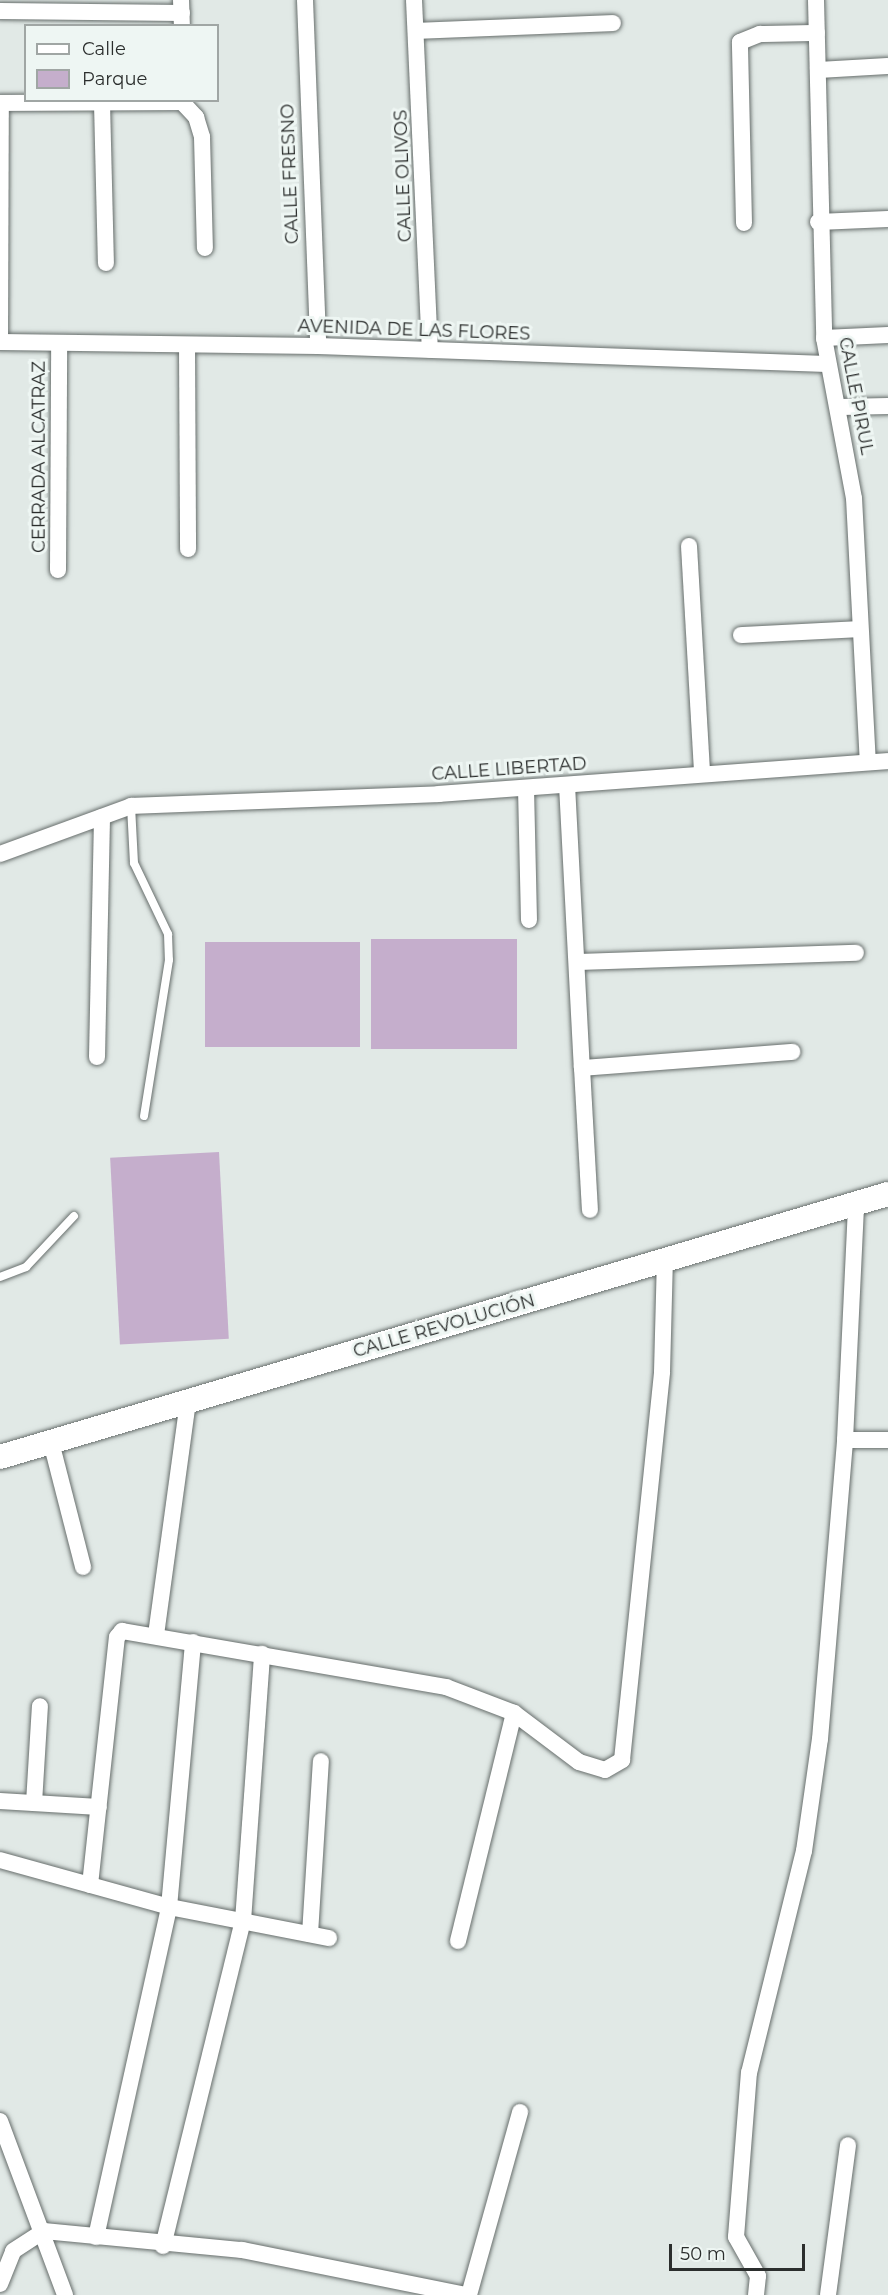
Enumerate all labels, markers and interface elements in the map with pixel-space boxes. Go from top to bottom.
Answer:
legend [24,24,219,102]
text: Calle [82,38,126,60]
text: Parque [82,68,147,90]
street label: CALLE FRESNO [277,103,303,245]
street label: CALLE OLIVOS [390,109,416,243]
street label: AVENIDA DE LAS FLORES [297,315,531,345]
street label: CALLE PIRUL [834,335,878,457]
street label: CERRADA ALCATRAZ [28,361,50,553]
street label: CALLE LIBERTAD [431,753,587,785]
street label: CALLE REVOLUCIÓN [351,1290,537,1362]
scale bar [672,2232,808,2270]
text: 50 m [680,2243,726,2265]

